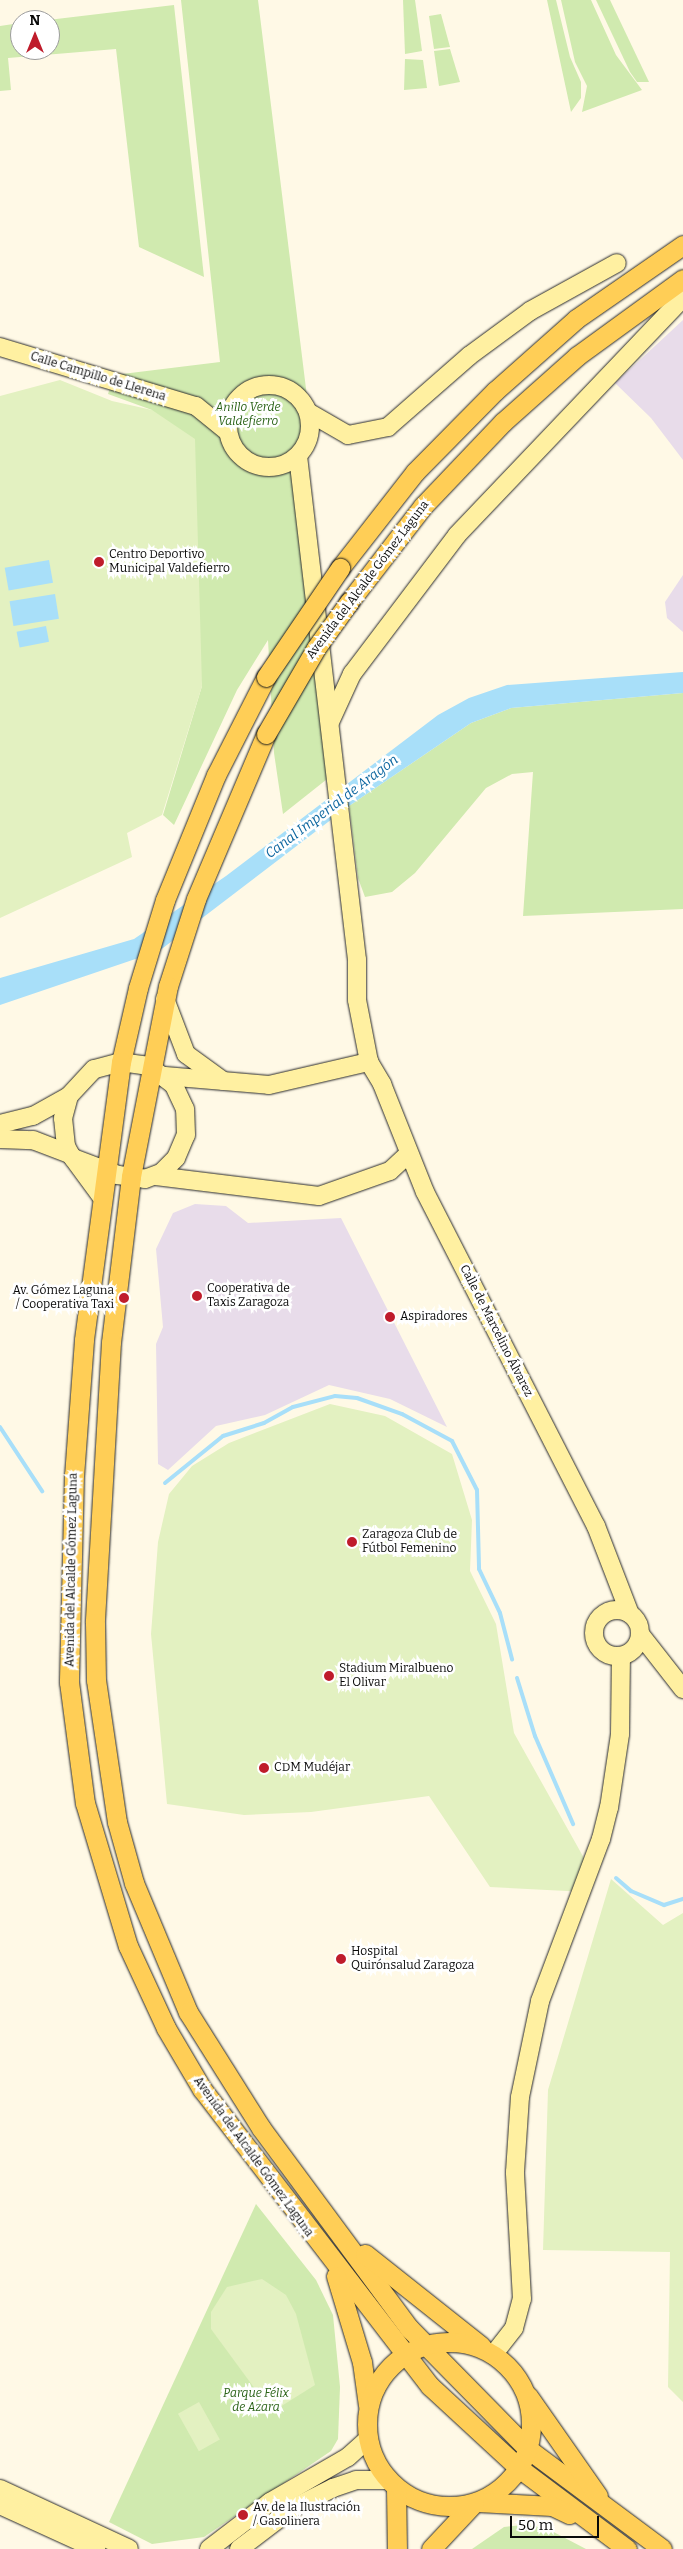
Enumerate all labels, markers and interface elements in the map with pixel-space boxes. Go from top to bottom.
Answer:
north arrow [10,10,60,60]
text: N [30,12,40,29]
street label: Calle Campillo de Llerena [29,350,167,404]
park label: Anillo Verde Valdefierro [215,401,281,429]
street label: Avenida del Alcalde Gómez Laguna [304,498,432,662]
place label: Centro Deportivo Municipal Valdefierro [109,548,230,576]
marker: Centro Deportivo Municipal Valdefierro [93,556,105,568]
water label: Canal Imperial de Aragón [262,752,402,862]
street label: Calle de Marcelino Álvarez [456,1263,536,1399]
place label: Cooperativa de Taxis Zaragoza [207,1282,290,1310]
place label: Av. Gómez Laguna / Cooperativa Taxi [12,1284,114,1312]
marker: Cooperativa de Taxis Zaragoza [191,1290,203,1302]
marker: Av. Gómez Laguna / Cooperativa Taxi [118,1292,130,1304]
place label: Aspiradores [400,1310,468,1324]
marker: Aspiradores [384,1311,396,1323]
street label: Avenida del Alcalde Gómez Laguna [63,1473,81,1667]
place label: Zaragoza Club de Fútbol Femenino [362,1528,457,1556]
marker: Zaragoza Club de Fútbol Femenino [346,1536,358,1548]
place label: Stadium Miralbueno El Olivar [339,1662,453,1690]
marker: Stadium Miralbueno El Olivar [323,1670,335,1682]
place label: CDM Mudéjar [274,1761,350,1775]
marker: CDM Mudéjar [258,1762,270,1774]
place label: Hospital Quirónsalud Zaragoza [351,1945,474,1973]
marker: Hospital Quirónsalud Zaragoza [335,1953,347,1965]
street label: Avenida del Alcalde Gómez Laguna [190,2074,316,2240]
park label: Parque Félix de Azara [223,2387,289,2415]
place label: Av. de la Ilustración / Gasolinera [253,2501,360,2529]
scale bar [513,2506,602,2538]
marker: Av. de la Ilustración / Gasolinera [237,2509,249,2521]
text: 50 m [518,2516,553,2534]

